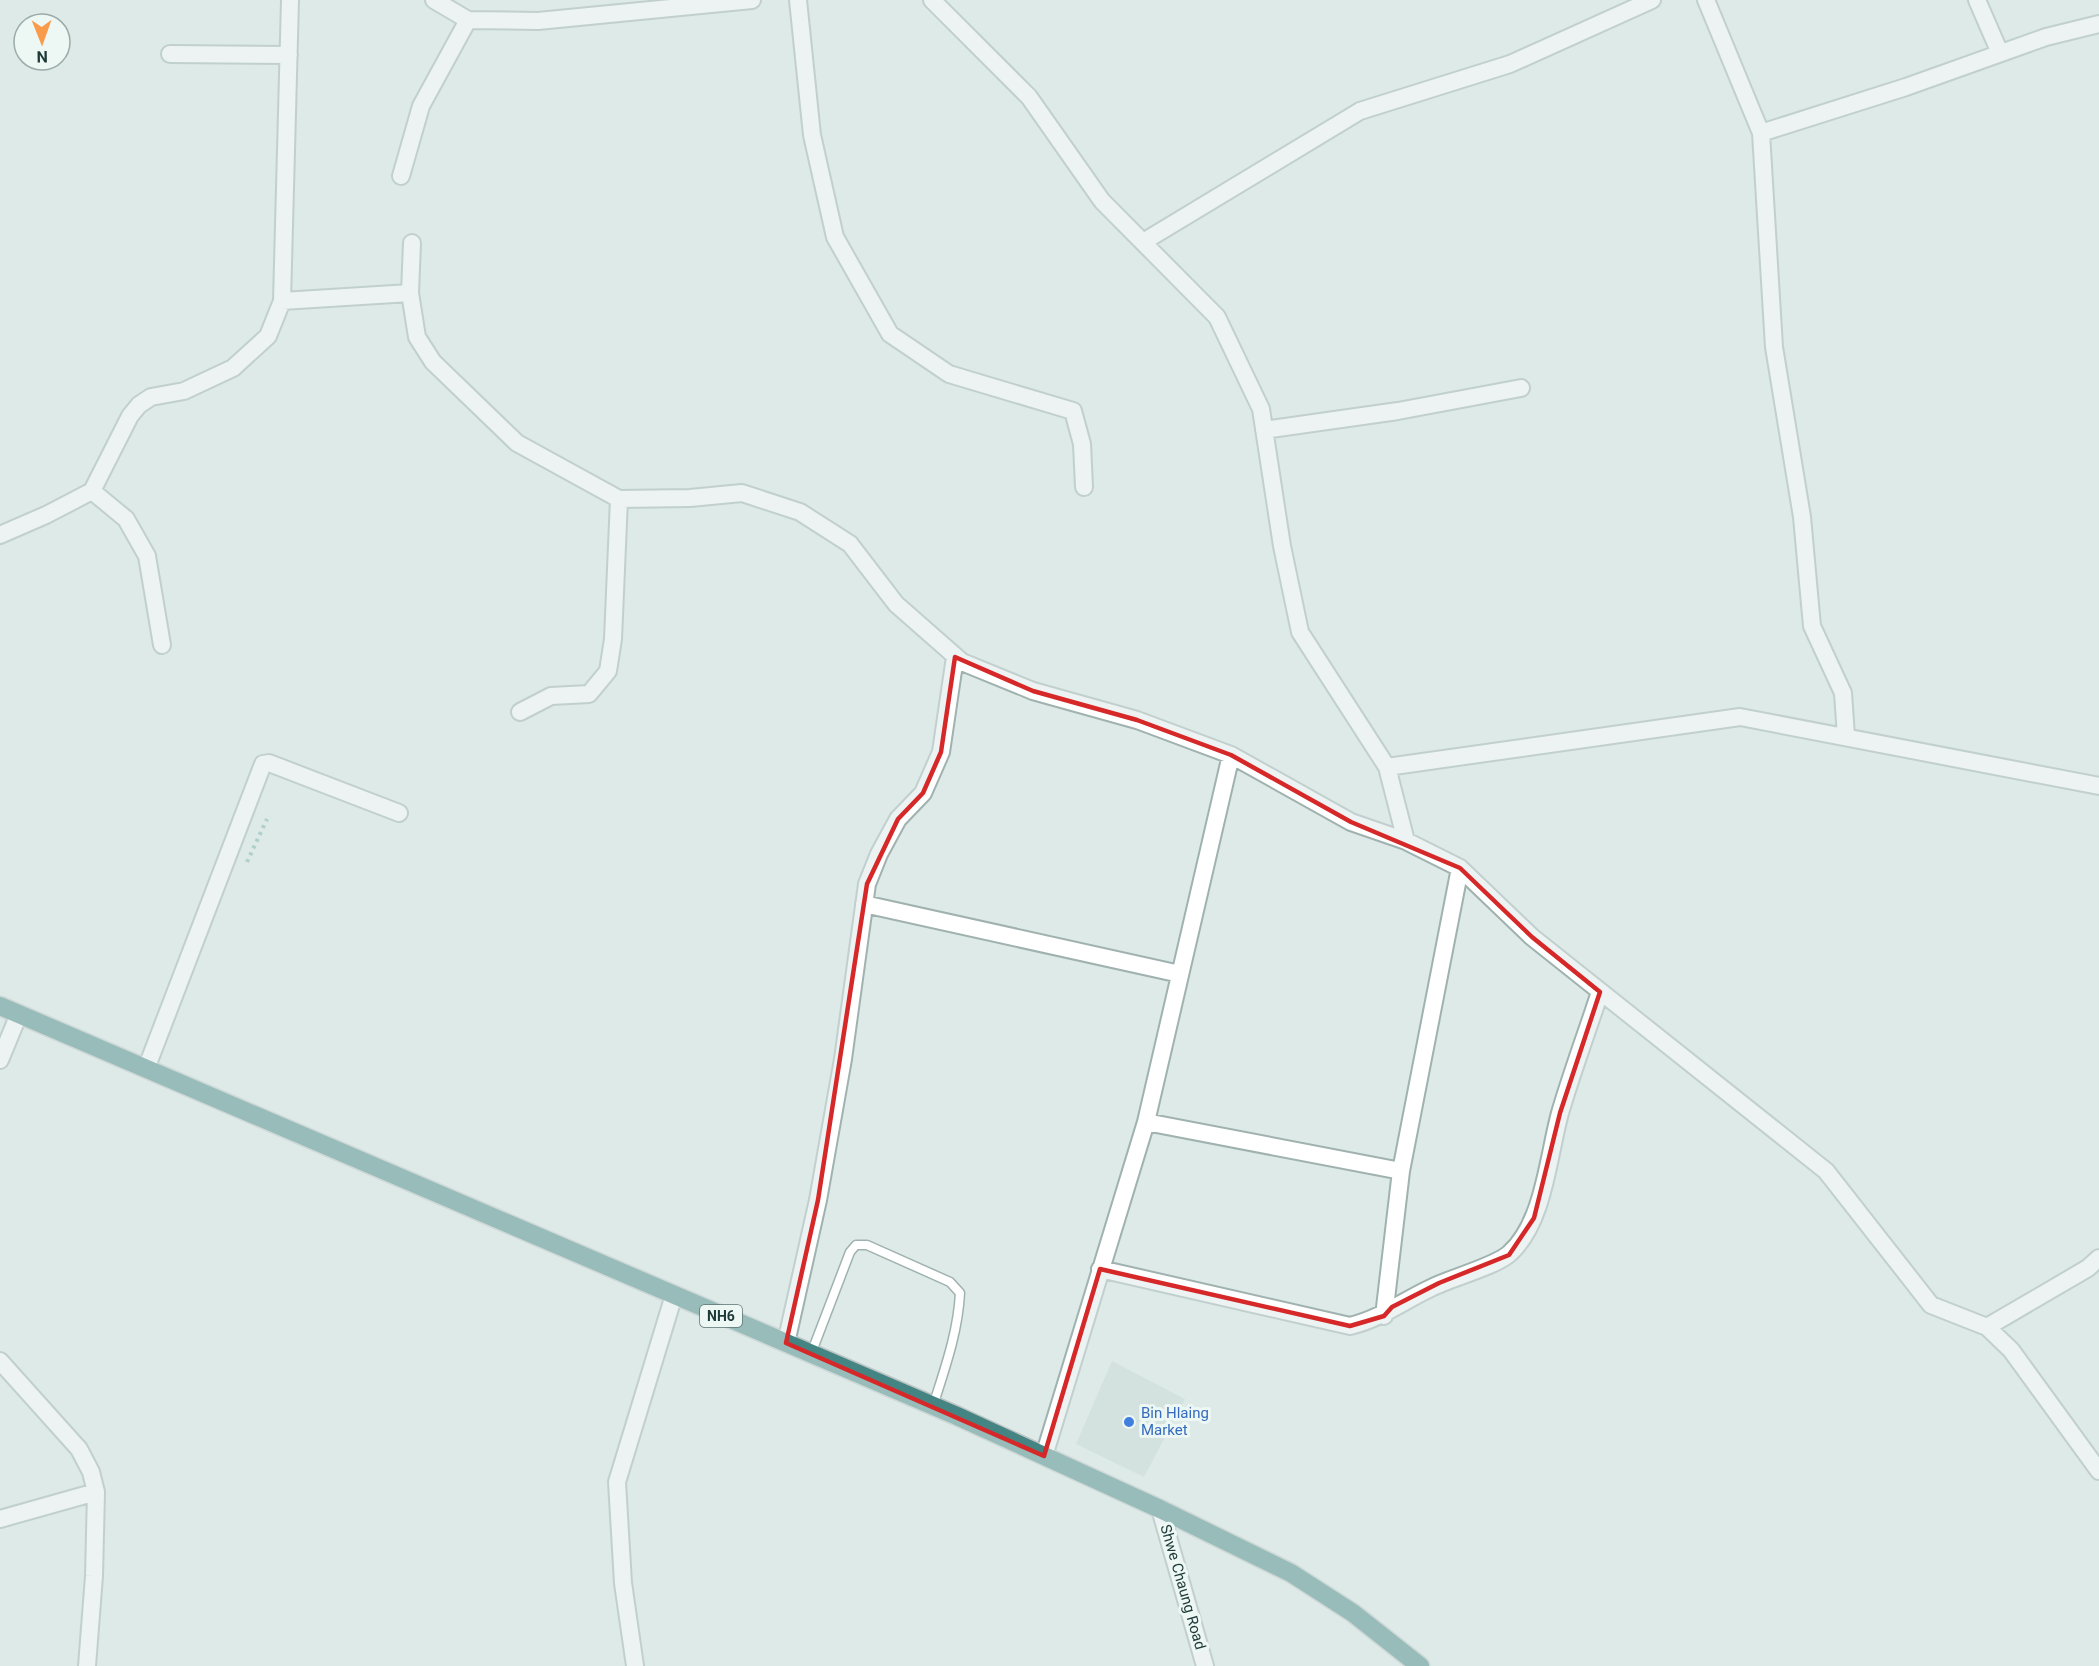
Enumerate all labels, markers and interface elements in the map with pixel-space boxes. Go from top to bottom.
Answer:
north arrow [12,12,72,72]
text: N [36,47,48,66]
road number: NH6 [700,1305,742,1327]
place label: Bin Hlaing Market [1141,1404,1209,1439]
marker: Bin Hlaing Market [1122,1415,1136,1429]
street label: Shwe Chaung Road [1157,1522,1209,1652]

